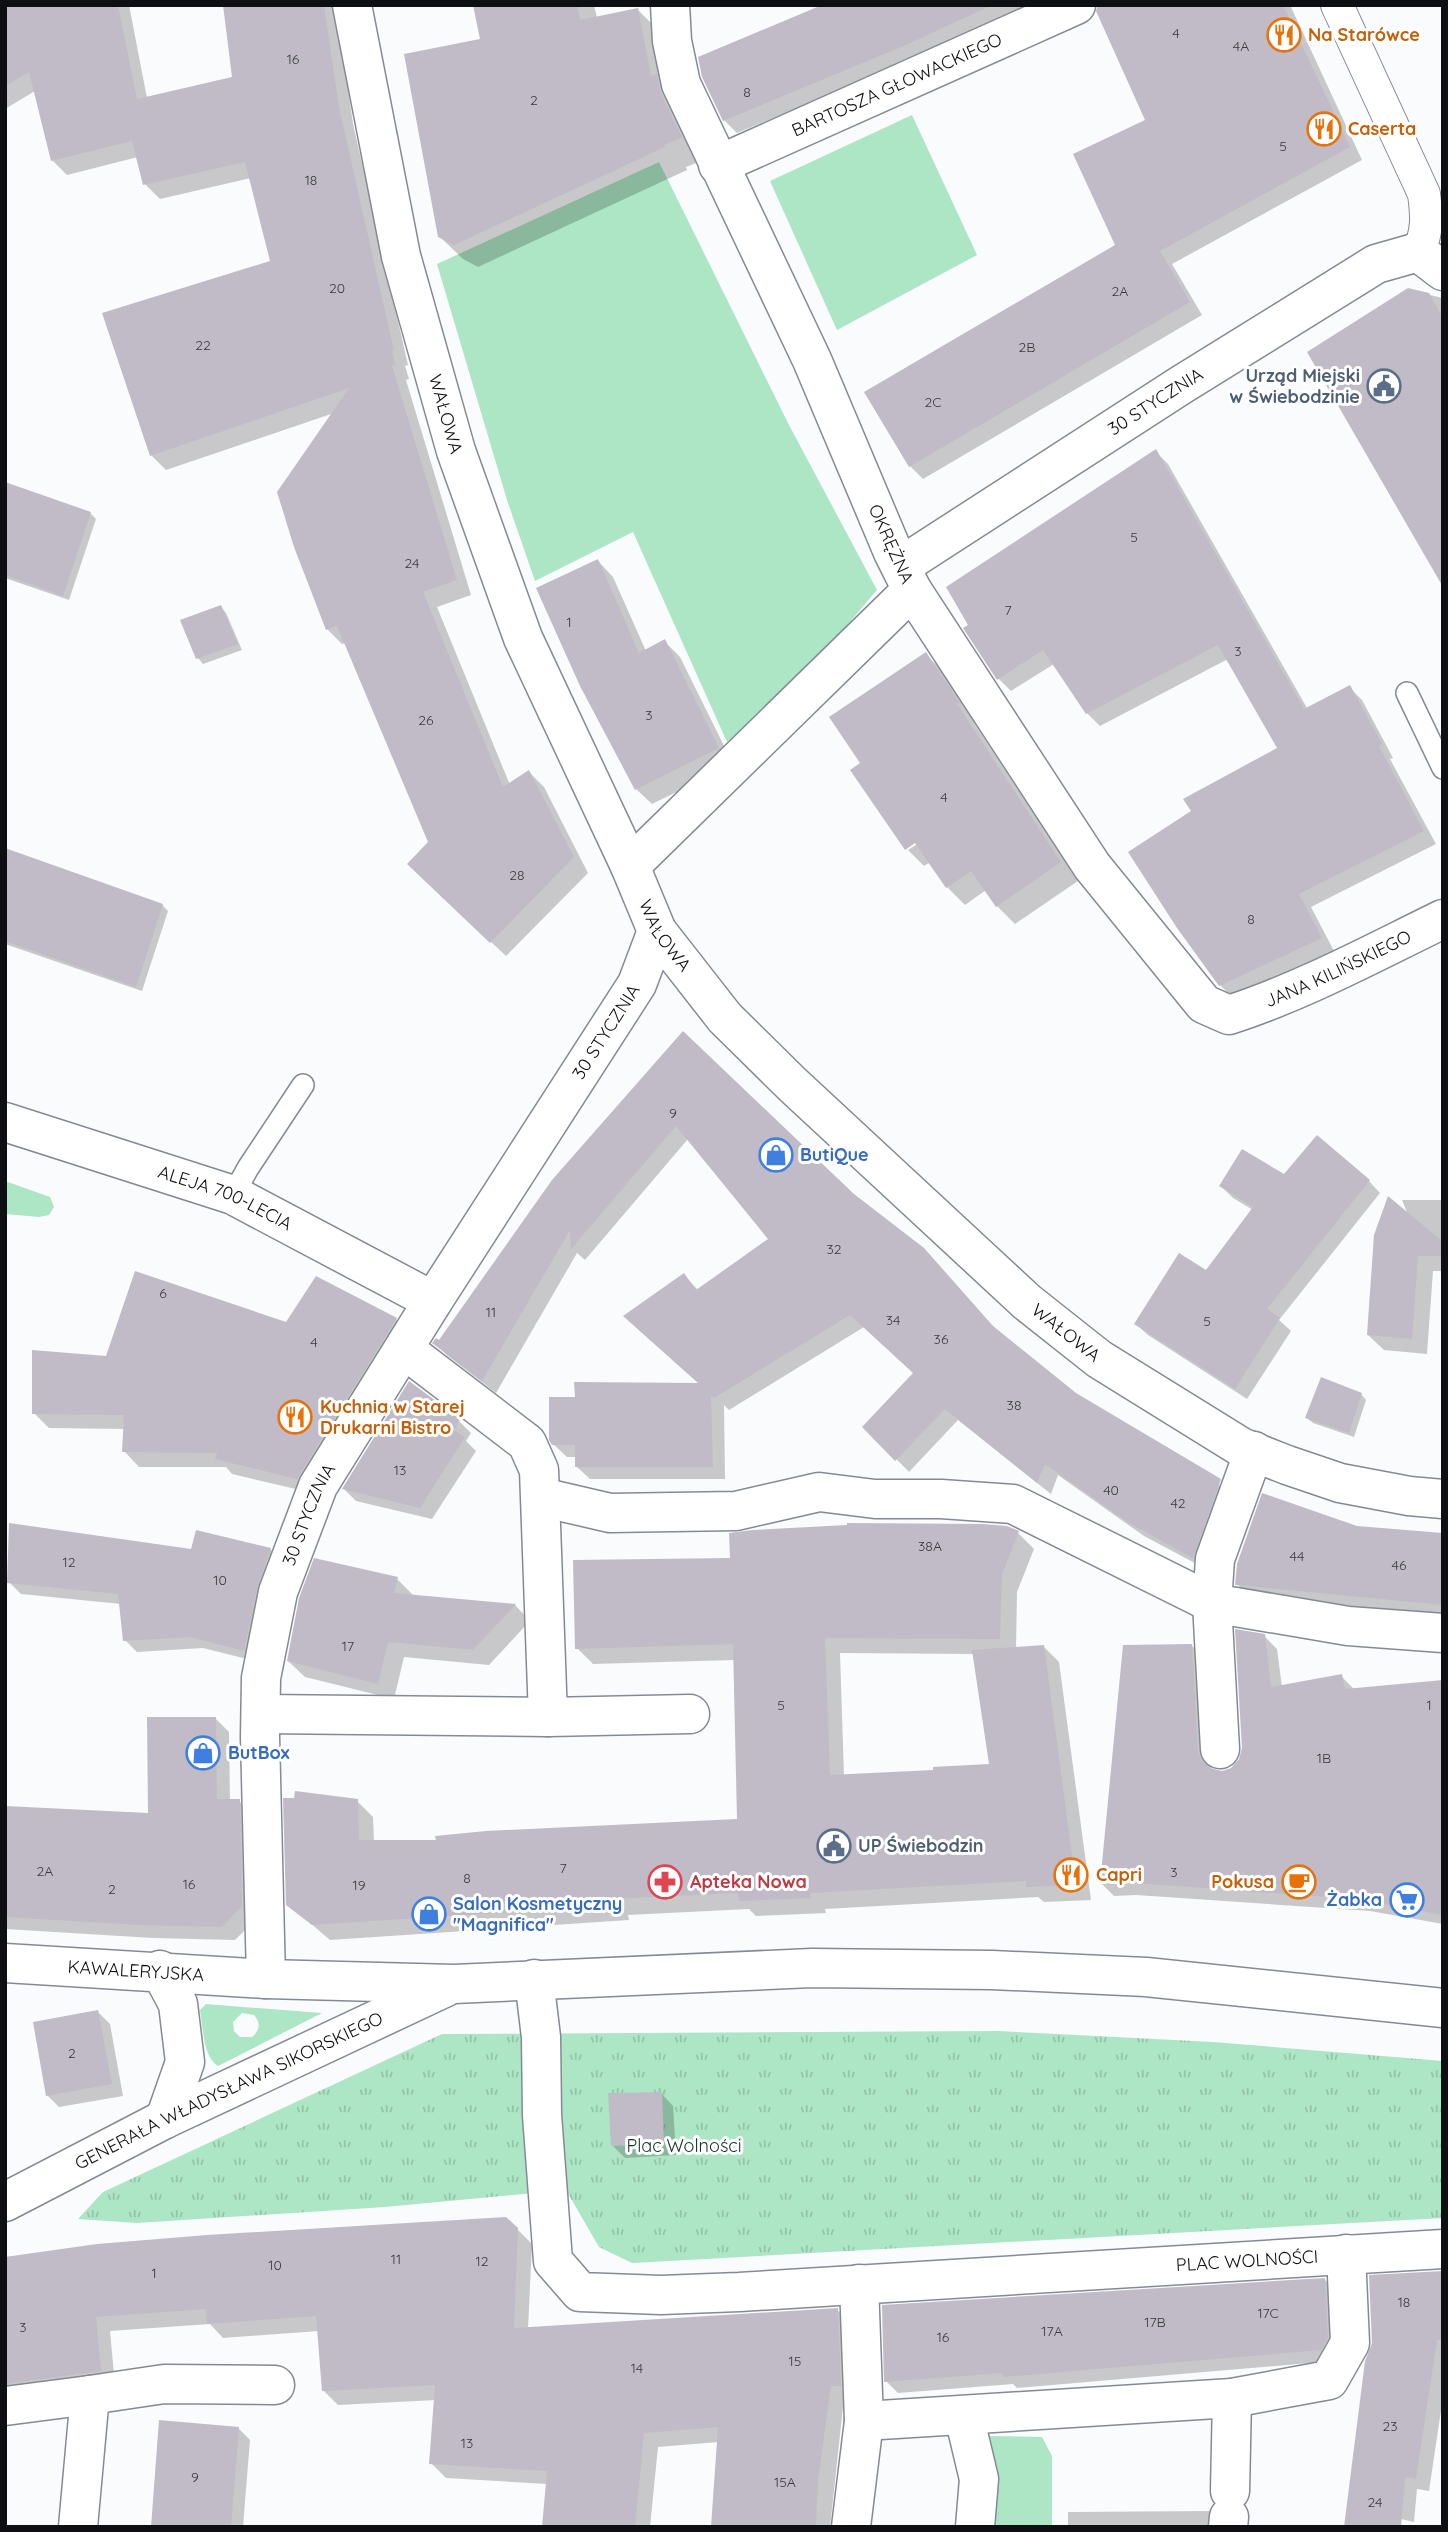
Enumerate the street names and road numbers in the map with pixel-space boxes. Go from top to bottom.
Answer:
street label: BARTOSZA GŁOWACKIEGO [788,28,1005,142]
street label: 30 STYCZNIA [1103,362,1207,440]
street label: WAŁOWA [424,372,468,457]
street label: OKRĘŻNA [864,500,919,588]
street label: WAŁOWA [634,896,697,976]
street label: JANA KILIŃSKIEGO [1261,925,1415,1012]
street label: 30 STYCZNIA [567,979,645,1083]
street label: ALEJA 700-LECIA [155,1160,297,1235]
street label: WAŁOWA [1027,1298,1106,1367]
street label: 30 STYCZNIA [277,1459,340,1569]
street label: KAWALERYJSKA [67,1955,205,1986]
street label: GENERAŁA WŁADYSŁAWA SIKORSKIEGO [71,2006,386,2175]
street label: PLAC WOLNOŚCI [1175,2245,1319,2276]

